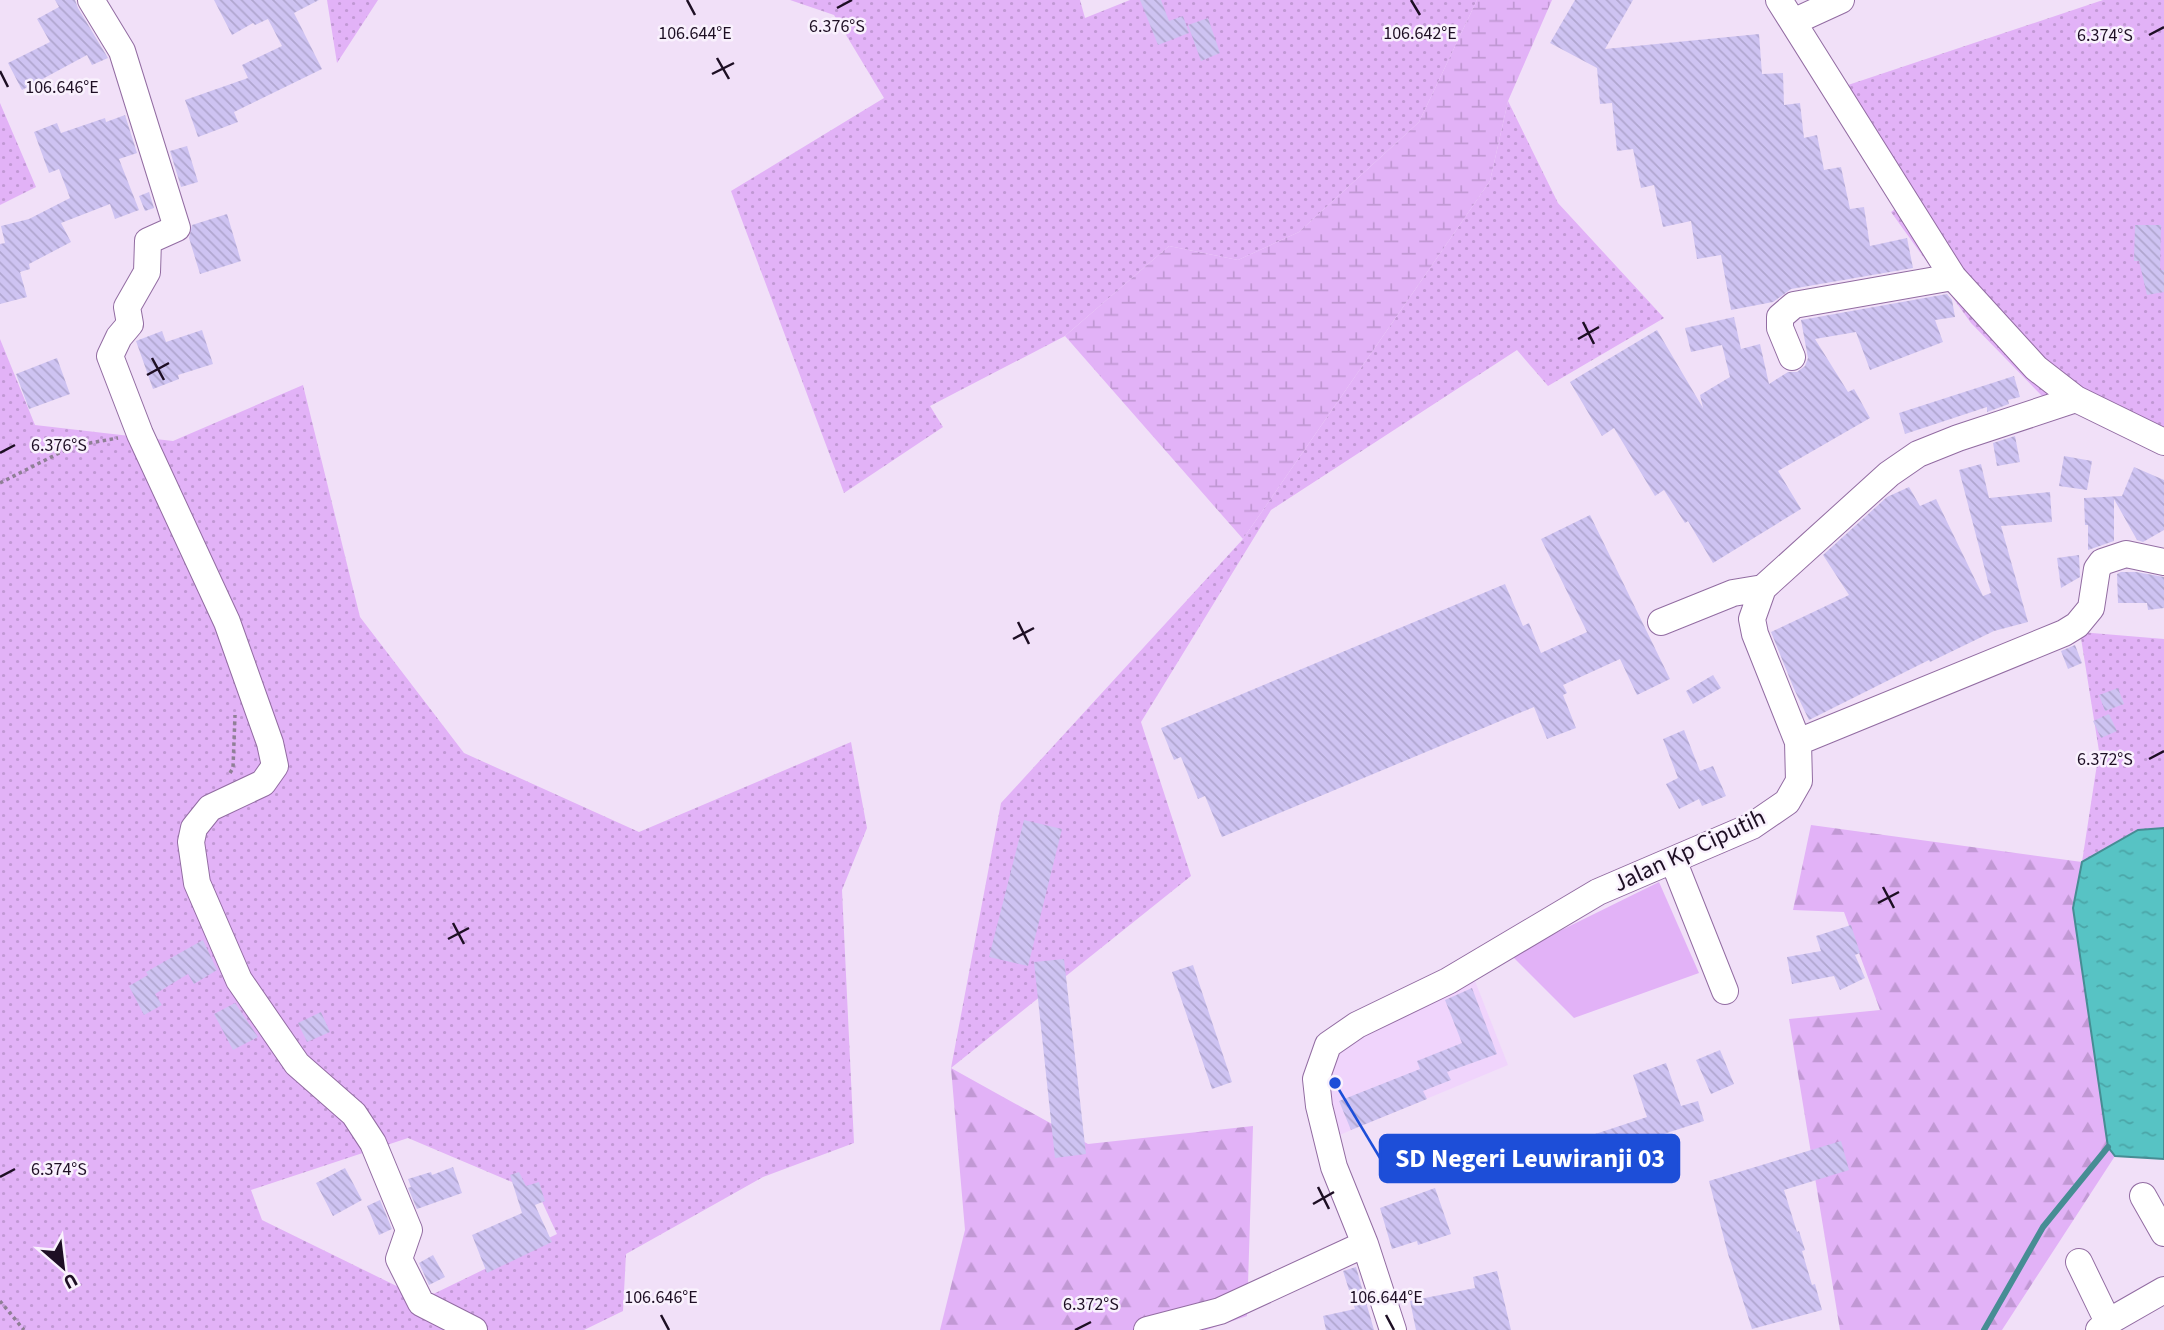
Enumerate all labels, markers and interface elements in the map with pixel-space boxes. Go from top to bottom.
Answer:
text: 6.376°S [809,14,865,39]
text: 106.644°E [658,21,732,46]
text: 106.642°E [1383,21,1457,46]
text: 6.374°S [2077,23,2133,48]
text: 106.646°E [25,75,99,100]
text: 6.376°S [31,433,87,458]
text: 6.372°S [2077,747,2133,772]
street label: Jalan Kp Ciputih [1607,800,1771,901]
callout: SD Negeri Leuwiranji 03 [1380,1135,1679,1182]
text: SD Negeri Leuwiranji 03 [1395,1140,1665,1177]
text: 6.374°S [31,1157,87,1182]
north arrow [28,1232,98,1302]
text: U [58,1266,82,1296]
text: 106.646°E [624,1285,698,1310]
text: 106.644°E [1349,1285,1423,1310]
text: 6.372°S [1063,1292,1119,1317]

